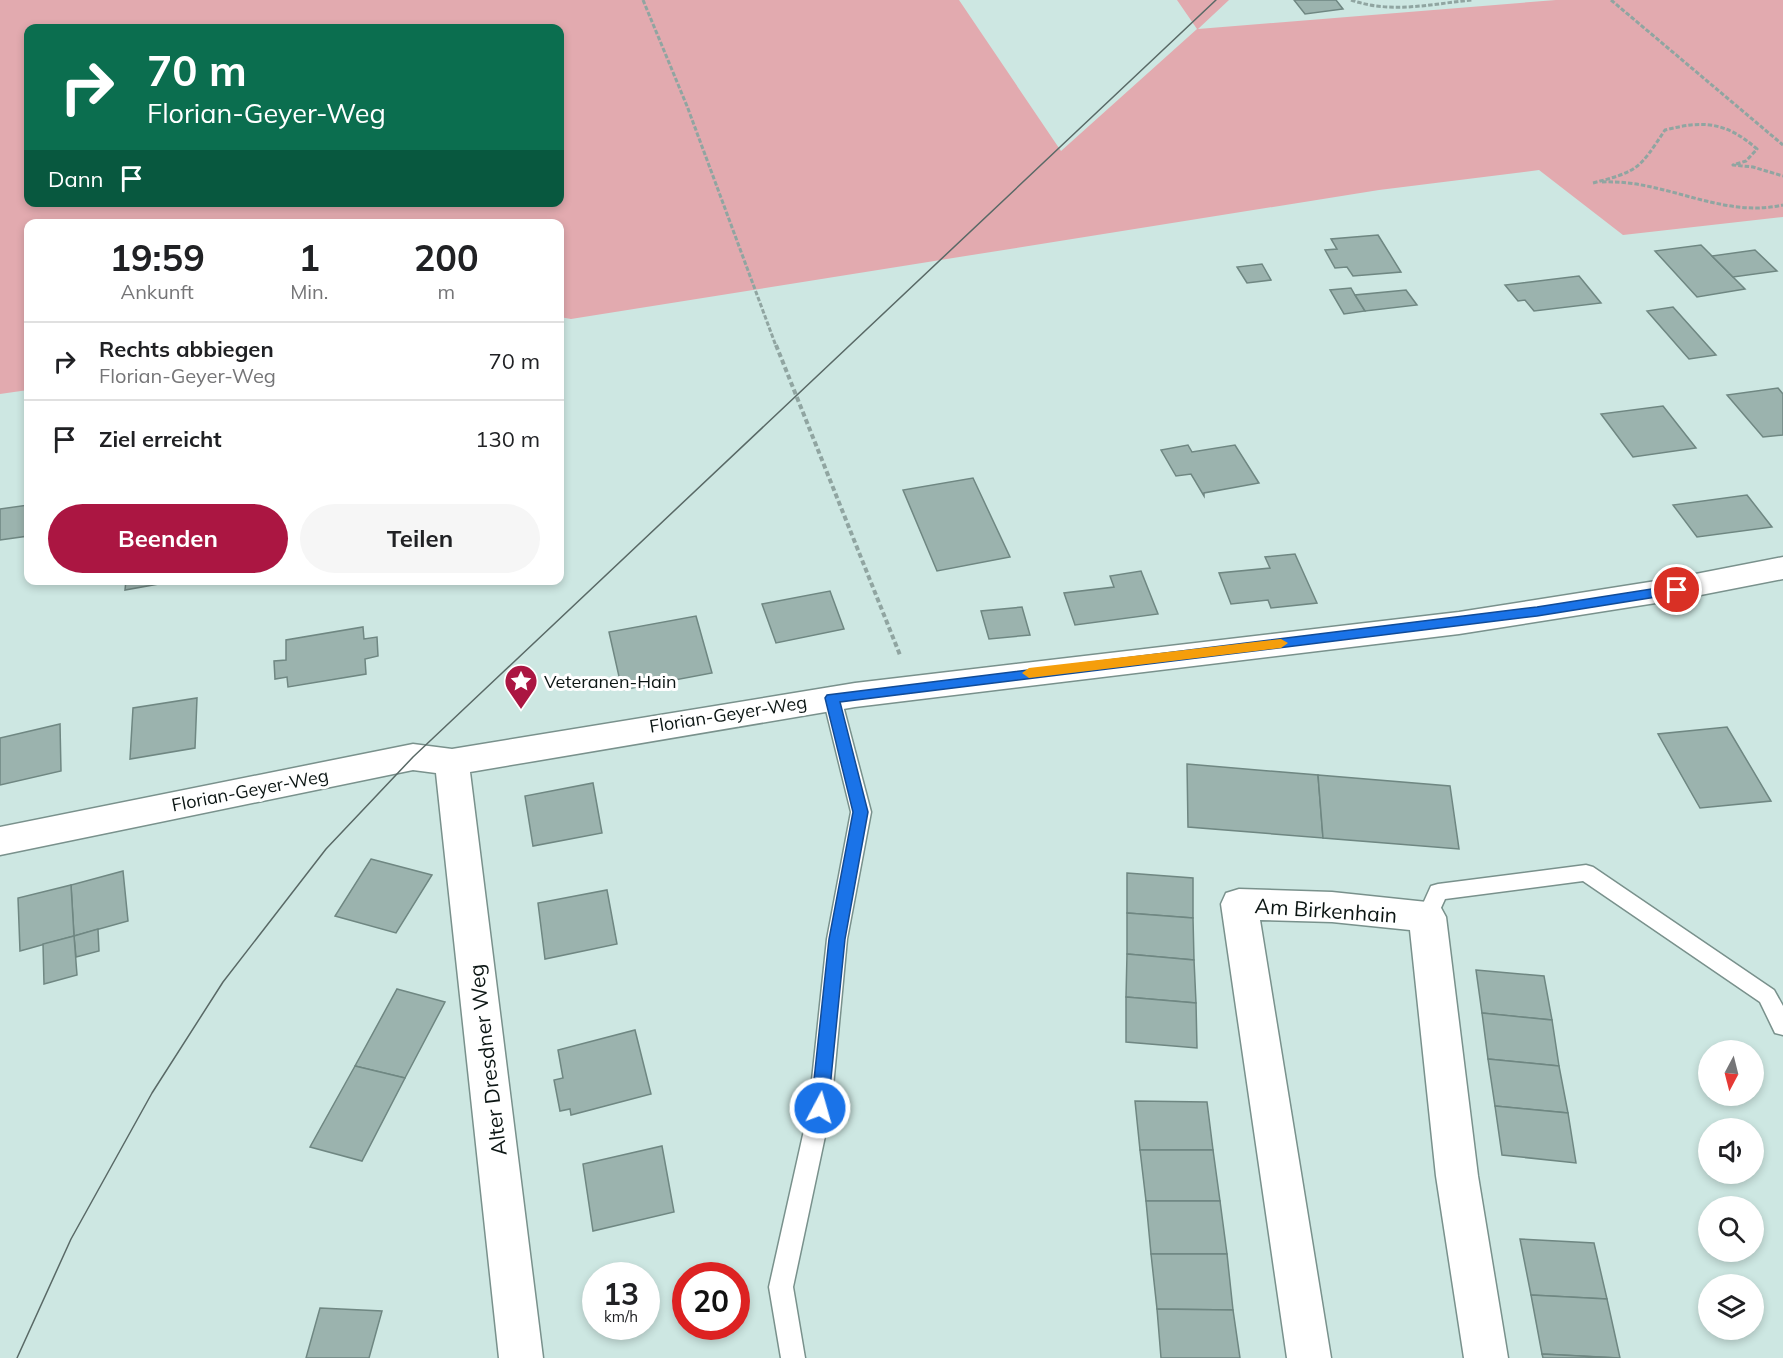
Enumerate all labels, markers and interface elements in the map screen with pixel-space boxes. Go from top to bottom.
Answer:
text: 70 m [147,44,247,97]
icon: right [48,48,126,126]
text: Florian-Geyer-Weg [147,96,386,130]
icon: arrive [115,162,148,195]
text: Dann [48,165,103,193]
text: 19:59 [109,235,205,280]
text: 1 [298,235,320,280]
text: 200 [414,235,479,280]
text: Ankunft [120,279,194,304]
text: Min. [290,279,328,304]
text: m [437,279,455,304]
text: Rechts abbiegen [99,335,274,363]
icon: right [48,345,81,378]
text: 70 m [489,347,540,375]
text: Florian-Geyer-Weg [99,363,276,388]
icon: arrive [48,423,81,456]
text: Ziel erreicht [99,425,222,453]
text: 130 m [475,425,540,453]
button: Beenden [48,504,288,573]
button: Teilen [300,504,540,573]
pin [1651,564,1702,615]
icon: arrive [1660,573,1693,606]
place icon: Veteranen-Hain [503,663,539,710]
place label: Veteranen-Hain [544,670,677,693]
street label: Florian-Geyer-Weg [648,690,808,738]
street label: Florian-Geyer-Weg [170,764,330,816]
street label: Am Birkenhain [1254,892,1398,928]
street label: Alter Dresdner Weg [462,963,512,1157]
north arrow [1698,1040,1764,1106]
map controls [1698,1040,1764,1340]
position arrow [788,1076,852,1140]
button: sound [1698,1118,1764,1184]
button: search [1698,1196,1764,1262]
speed limit sign: 20 [672,1262,750,1340]
button: layers [1698,1274,1764,1340]
text: 13 [603,1275,639,1313]
text: km/h [604,1307,638,1326]

